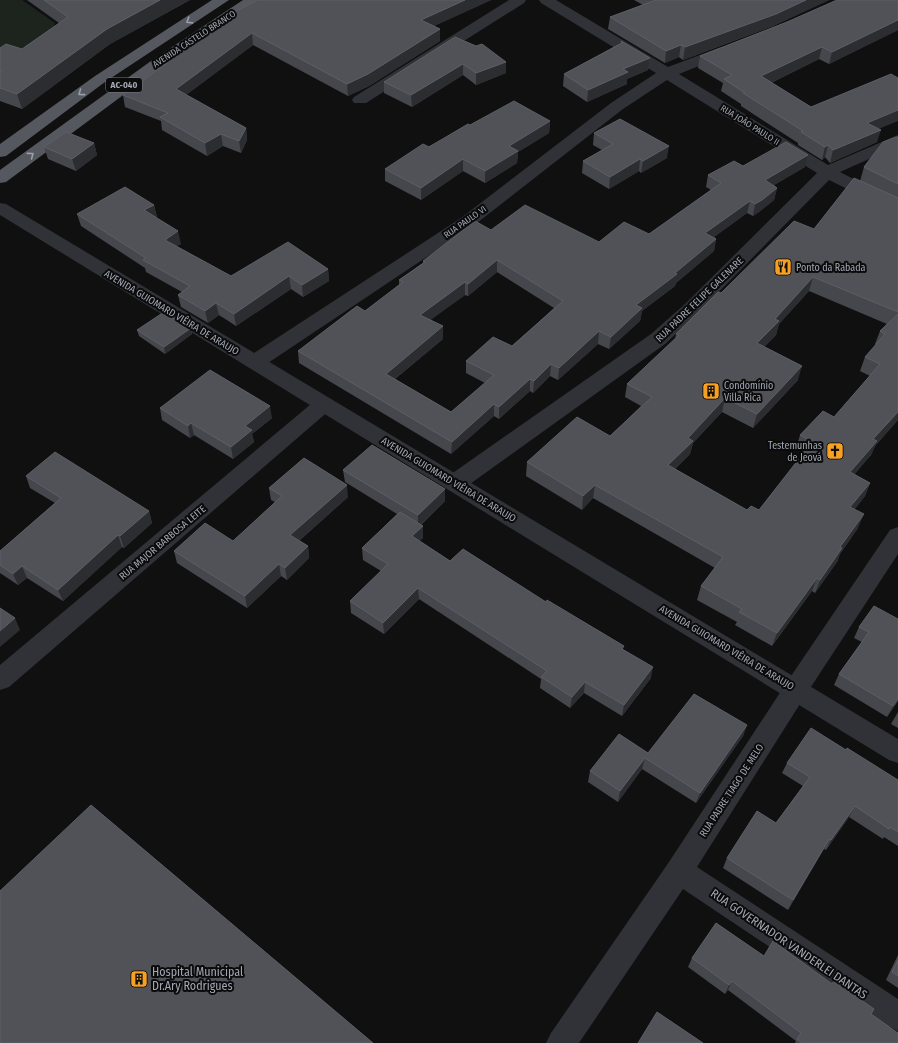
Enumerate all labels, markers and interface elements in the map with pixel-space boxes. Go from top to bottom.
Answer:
street label: AVENIDA CASTELO BRANCO [151,8,238,70]
one-way arrow [186,16,193,23]
road number: AC-040 [106,78,142,92]
one-way arrow [78,88,85,96]
street label: RUA JOÃO PAULO II [719,102,782,147]
one-way arrow [27,152,34,159]
street label: RUA PAULO VI [442,204,488,240]
street label: RUA PADRE FELIPE GALENARE [653,255,746,345]
restaurant icon: Ponto da Rabada [773,257,793,277]
place label: Ponto da Rabada [796,262,866,274]
street label: AVENIDA GUIOMARD VIÊIRA DE ARAUJO [102,267,242,358]
place label: Condomínio Villa Rica [724,379,773,404]
building icon: Condomínio Villa Rica [701,381,721,401]
street label: AVENIDA GUIOMARD VIÊIRA DE ARAUJO [379,434,519,525]
place label: Testemunhas de Jeová [768,440,822,464]
church icon: Testemunhas de Jeová [825,441,845,461]
street label: RUA MAJOR BARBOSA LEITE [117,503,209,583]
street label: AVENIDA GUIOMARD VIÊIRA DE ARAUJO [657,602,797,693]
street label: RUA PADRE TIAGO DE MELO [697,742,766,839]
street label: RUA GOVERNADOR VANDERLEI DANTAS [708,886,870,1002]
place label: Hospital Municipal Dr.Ary Rodrigues [152,965,243,993]
building icon: Hospital Municipal Dr.Ary Rodrigues [129,969,149,989]

